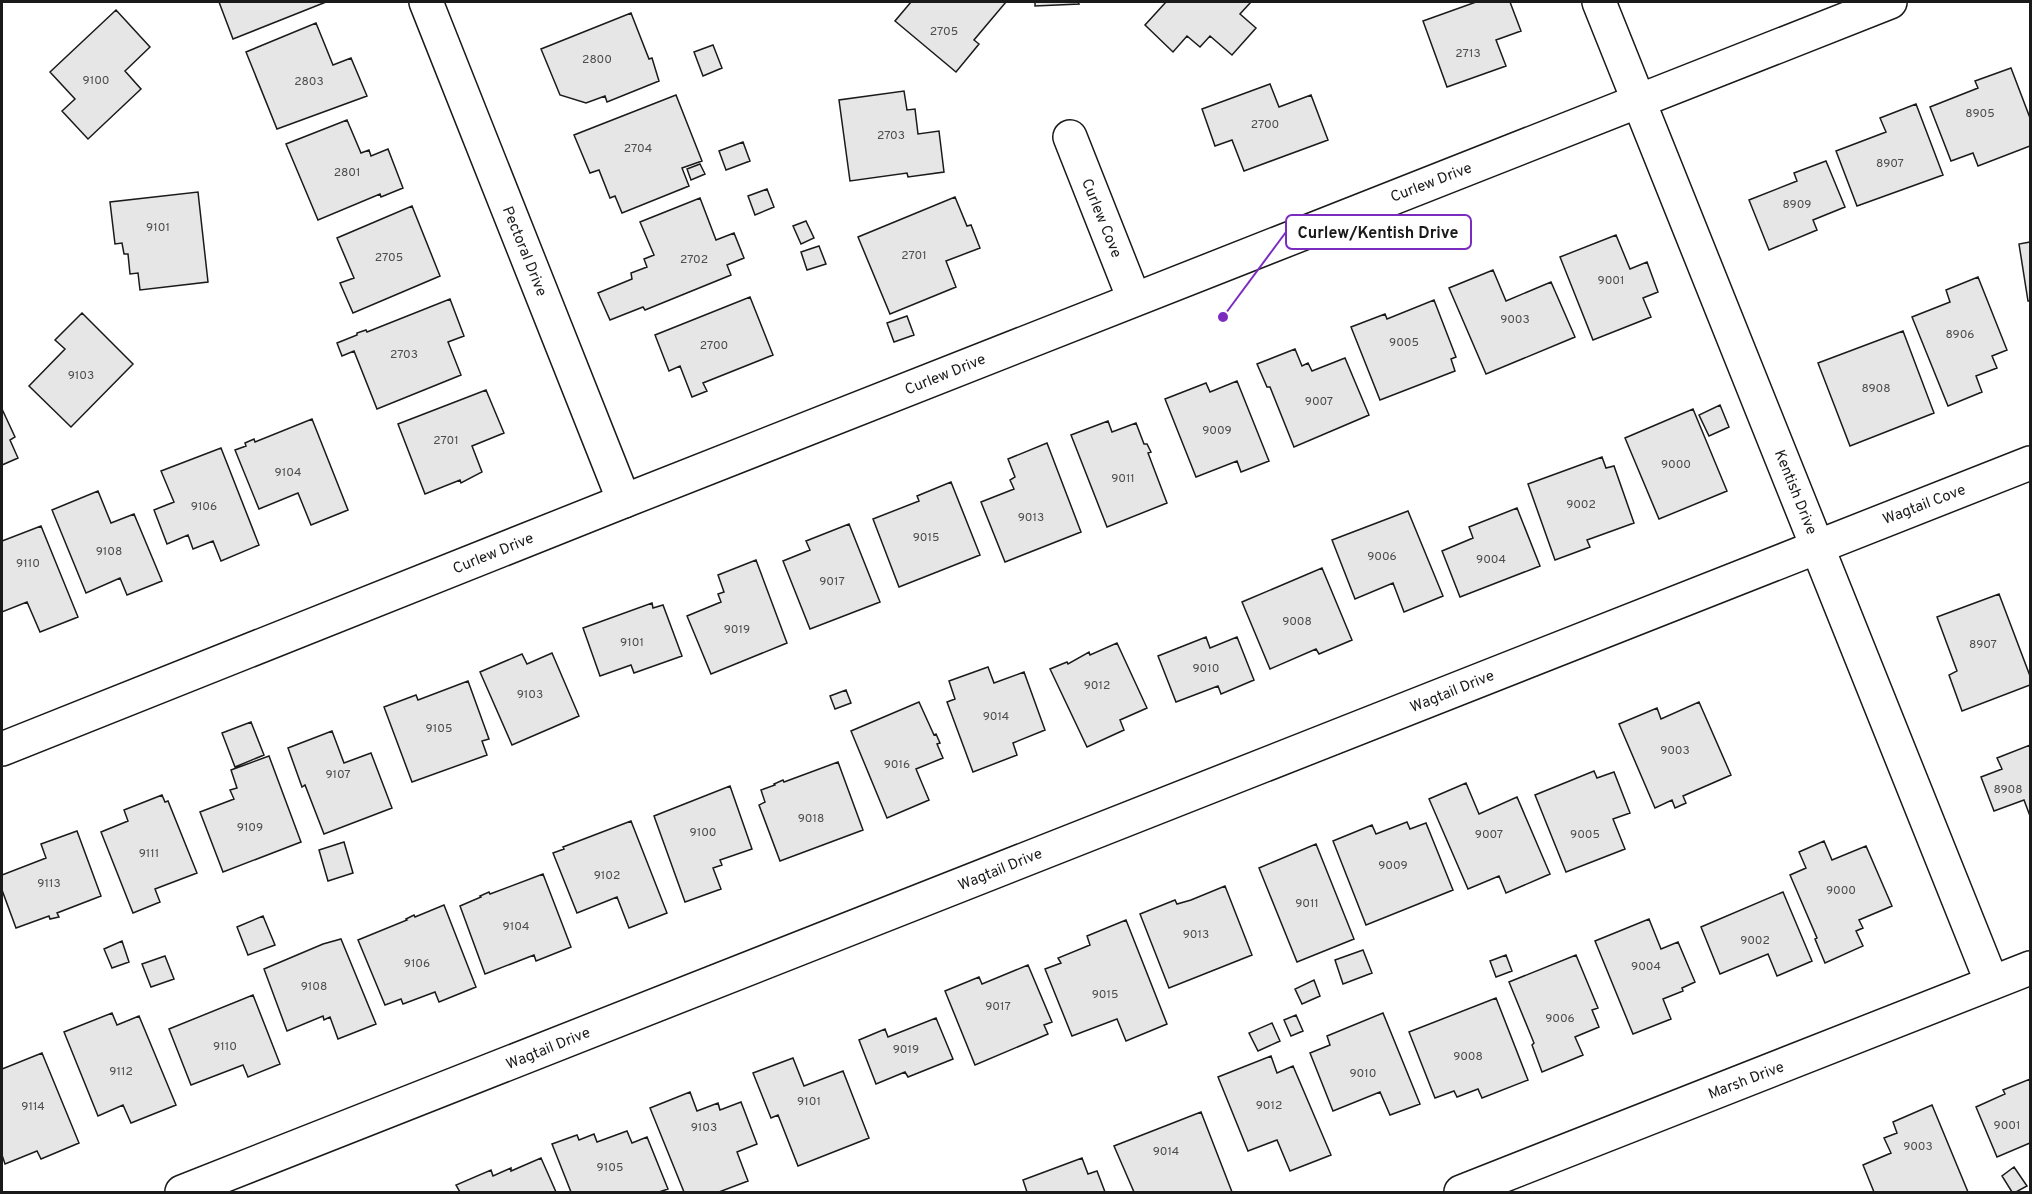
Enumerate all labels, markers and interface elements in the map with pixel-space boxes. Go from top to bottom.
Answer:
house number: 2705 [930,24,958,40]
house number: 2713 [1455,46,1481,62]
house number: 2800 [582,52,612,68]
house number: 9100 [83,73,109,89]
house number: 2803 [294,74,324,90]
house number: 8905 [1965,106,1995,122]
house number: 2700 [1251,117,1279,133]
house number: 2703 [877,128,905,144]
house number: 2704 [624,141,652,157]
house number: 8907 [1876,156,1904,172]
street label: Curlew Drive [1388,159,1475,208]
house number: 2801 [334,165,360,181]
street label: Curlew Cove [1076,176,1125,261]
house number: 8909 [1782,197,1812,213]
street label: Pectoral Drive [497,204,550,299]
callout: Curlew/Kentish Drive [1286,215,1471,249]
house number: 9101 [146,220,170,236]
text: Curlew/Kentish Drive [1298,224,1458,244]
house number: 2701 [901,248,927,264]
house number: 2705 [375,250,403,266]
house number: 2702 [680,252,708,268]
house number: 9001 [1598,273,1624,289]
house number: 9003 [1500,312,1530,328]
house number: 8906 [1945,327,1975,343]
house number: 9005 [1389,335,1419,351]
house number: 2700 [700,338,728,354]
house number: 2703 [390,347,418,363]
street label: Curlew Drive [902,351,989,400]
house number: 9103 [68,368,94,384]
house number: 8908 [1861,381,1891,397]
house number: 9007 [1305,394,1333,410]
house number: 9009 [1202,423,1232,439]
house number: 2701 [433,433,459,449]
street label: Kentish Drive [1769,447,1820,538]
house number: 9000 [1661,457,1691,473]
house number: 9104 [275,465,301,481]
house number: 9011 [1111,471,1135,487]
street label: Wagtail Cove [1880,481,1969,530]
house number: 9002 [1566,497,1596,513]
house number: 9106 [191,499,217,515]
house number: 9013 [1018,510,1044,526]
street label: Curlew Drive [450,530,537,579]
house number: 9015 [913,530,939,546]
house number: 9108 [96,544,122,560]
house number: 9006 [1367,549,1397,565]
house number: 9004 [1476,552,1506,568]
house number: 9110 [16,556,40,572]
house number: 9017 [819,574,845,590]
house number: 9008 [1282,614,1312,630]
house number: 9019 [724,622,750,638]
house number: 9101 [620,635,644,651]
house number: 8907 [1969,637,1997,653]
house number: 9010 [1193,661,1219,677]
street label: Wagtail Drive [1408,667,1497,718]
house number: 9012 [1084,678,1110,694]
house number: 9103 [517,687,543,703]
house number: 9014 [983,709,1009,725]
house number: 9105 [426,721,452,737]
house number: 9003 [1660,743,1690,759]
house number: 9016 [884,757,910,773]
house number: 9107 [325,767,351,783]
house number: 8908 [1993,782,2023,798]
house number: 9018 [798,811,824,827]
house number: 9109 [237,820,263,836]
house number: 9100 [690,825,716,841]
house number: 9007 [1475,827,1503,843]
house number: 9005 [1570,827,1600,843]
street label: Wagtail Drive [956,845,1045,896]
house number: 9111 [139,846,159,862]
house number: 9009 [1378,858,1408,874]
house number: 9102 [594,868,620,884]
house number: 9113 [37,876,61,892]
house number: 9000 [1826,883,1856,899]
house number: 9011 [1295,896,1319,912]
house number: 9104 [503,919,529,935]
house number: 9013 [1183,927,1209,943]
house number: 9002 [1740,933,1770,949]
house number: 9106 [404,956,430,972]
house number: 9004 [1631,959,1661,975]
house number: 9108 [301,979,327,995]
house number: 9015 [1092,987,1118,1003]
house number: 9017 [985,999,1011,1015]
house number: 9006 [1545,1011,1575,1027]
street label: Wagtail Drive [504,1024,593,1075]
house number: 9110 [213,1039,237,1055]
house number: 9019 [893,1042,919,1058]
house number: 9008 [1453,1049,1483,1065]
street label: Marsh Drive [1706,1058,1787,1105]
house number: 9112 [109,1064,133,1080]
house number: 9010 [1350,1066,1376,1082]
house number: 9101 [797,1094,821,1110]
house number: 9012 [1256,1098,1282,1114]
house number: 9114 [21,1099,45,1115]
house number: 9001 [1994,1118,2020,1134]
house number: 9103 [691,1120,717,1136]
house number: 9003 [1903,1139,1933,1155]
house number: 9014 [1153,1144,1179,1160]
house number: 9105 [597,1160,623,1176]

